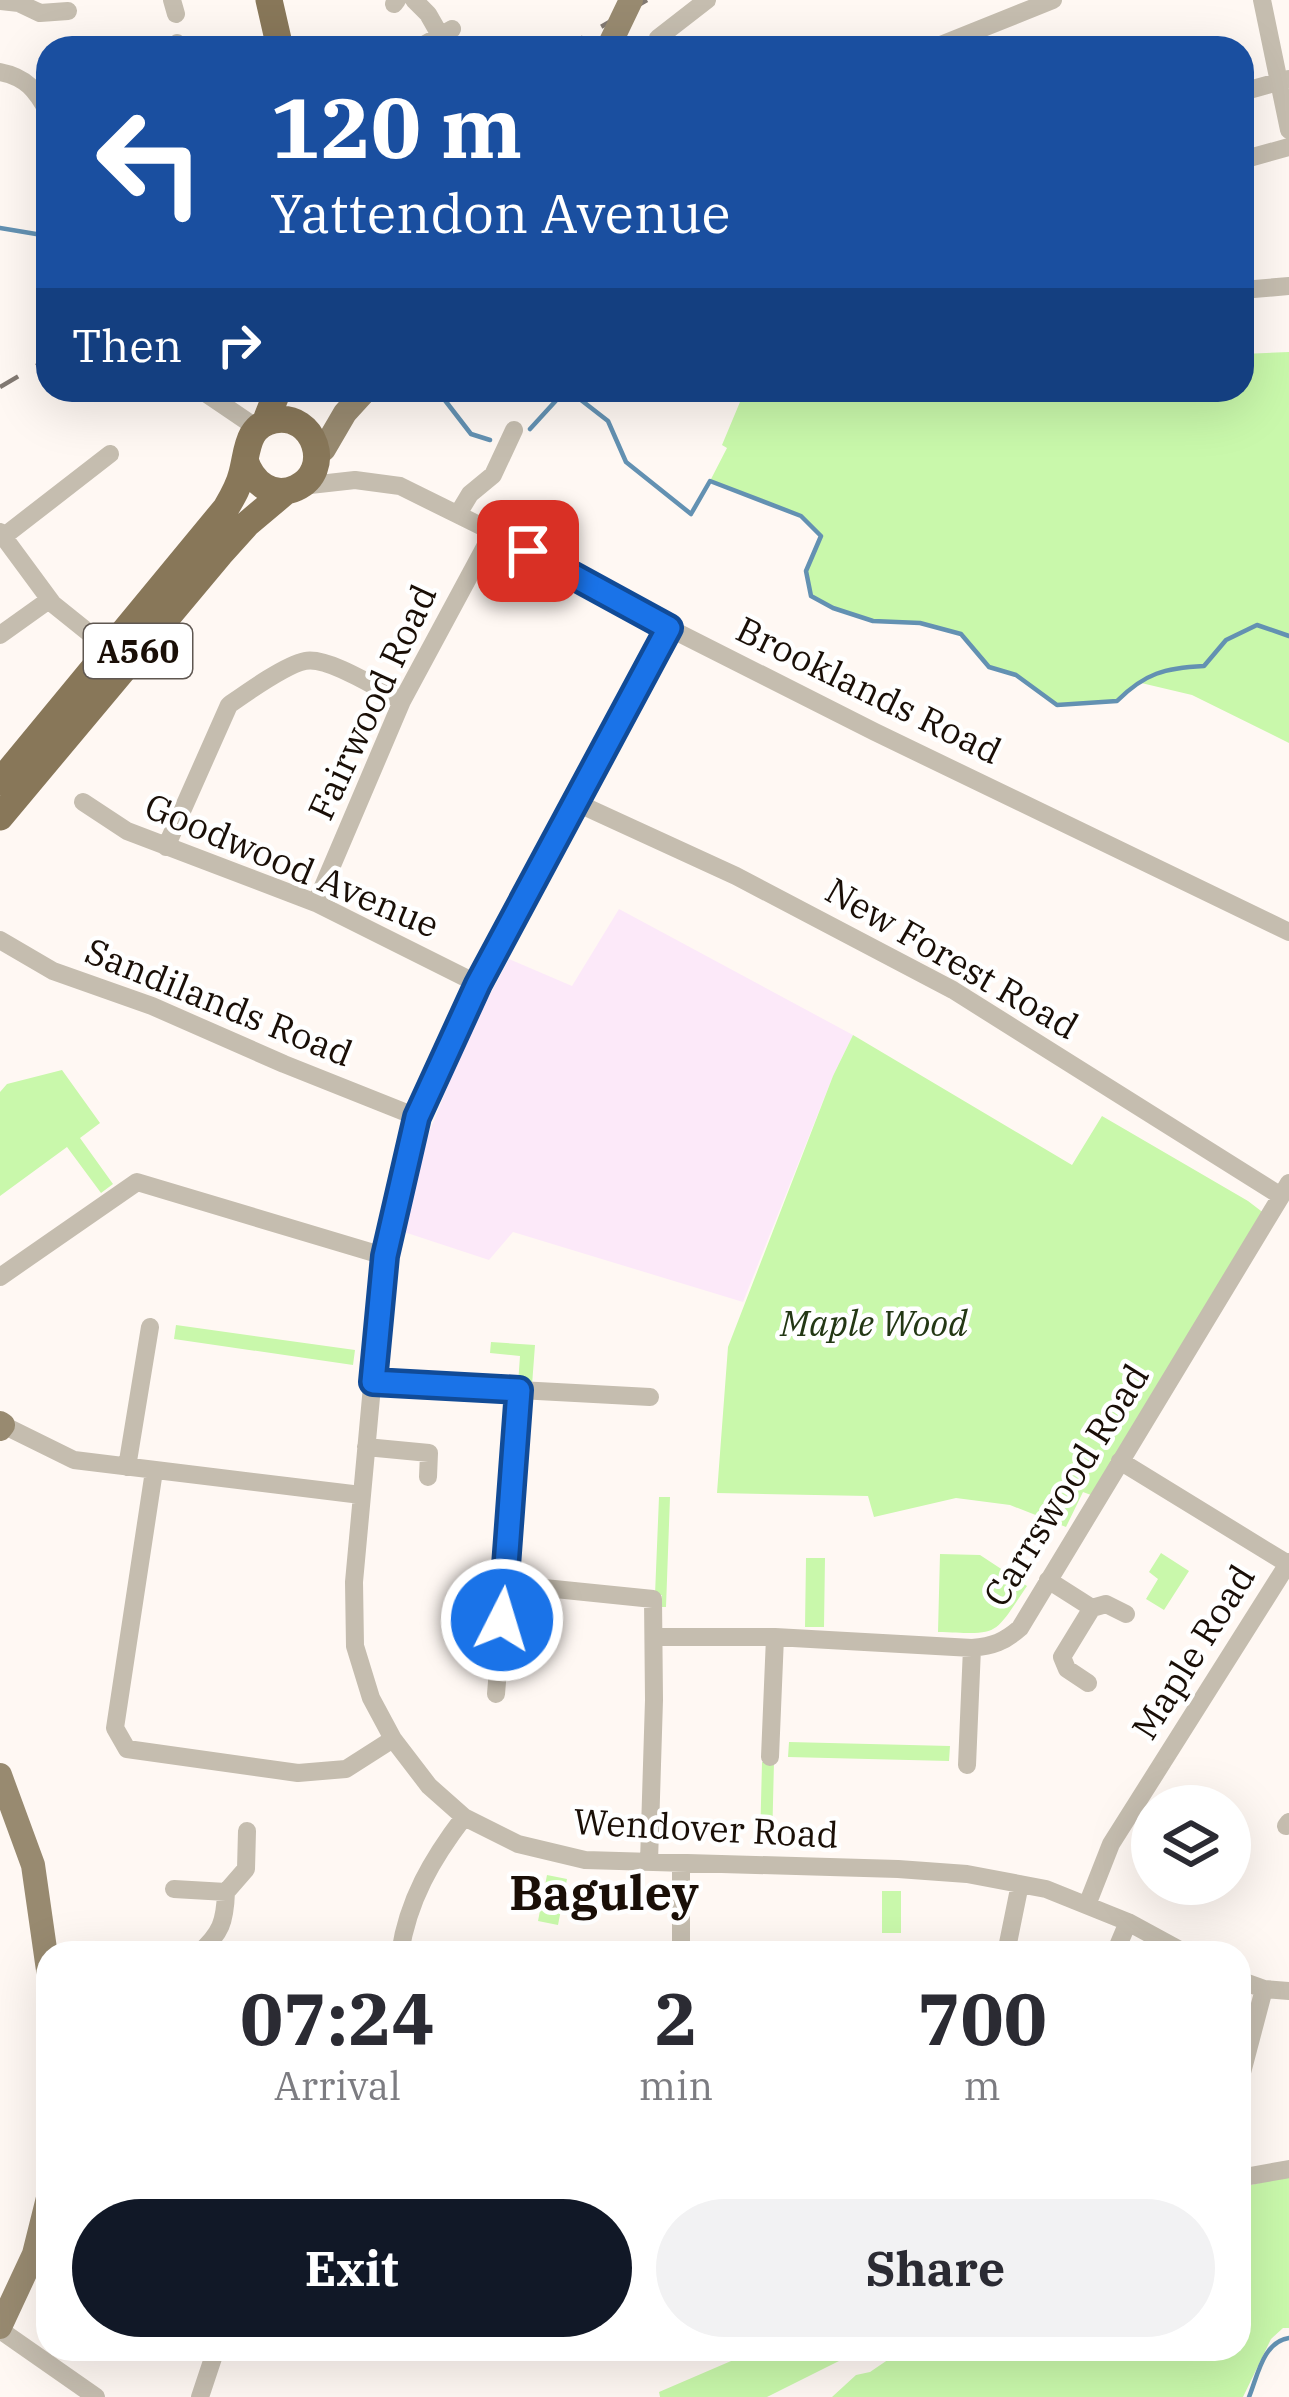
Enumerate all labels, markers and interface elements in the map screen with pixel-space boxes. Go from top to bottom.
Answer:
text: 120 m [270,72,522,181]
icon: left [72,84,228,240]
text: Yattendon Avenue [270,178,731,248]
icon: right [206,312,272,378]
text: Then [72,316,182,374]
pin [477,500,579,602]
icon: arrive [495,518,561,584]
street label: Fairwood Road [297,577,447,827]
street label: Brooklands Road [729,605,1009,774]
road number: A560 [84,624,192,678]
street label: Goodwood Avenue [138,781,446,948]
street label: New Forest Road [817,866,1087,1049]
street label: Sandilands Road [79,927,360,1077]
park label: Maple Wood [779,1299,968,1346]
street label: Carrswood Road [972,1355,1159,1615]
street label: Maple Road [1120,1556,1265,1748]
position arrow [439,1557,565,1683]
map controls [1131,1785,1251,1905]
button: layers [1131,1785,1251,1905]
street label: Wendover Road [572,1797,840,1858]
district label: Baguley [509,1861,699,1923]
text: 07:24 [240,1971,435,2065]
text: 2 [654,1971,698,2065]
text: 700 [917,1971,1047,2065]
text: Arrival [274,2060,401,2111]
text: min [639,2060,713,2111]
text: m [964,2060,1001,2111]
button: Exit [72,2199,632,2337]
button: Share [656,2199,1215,2337]

